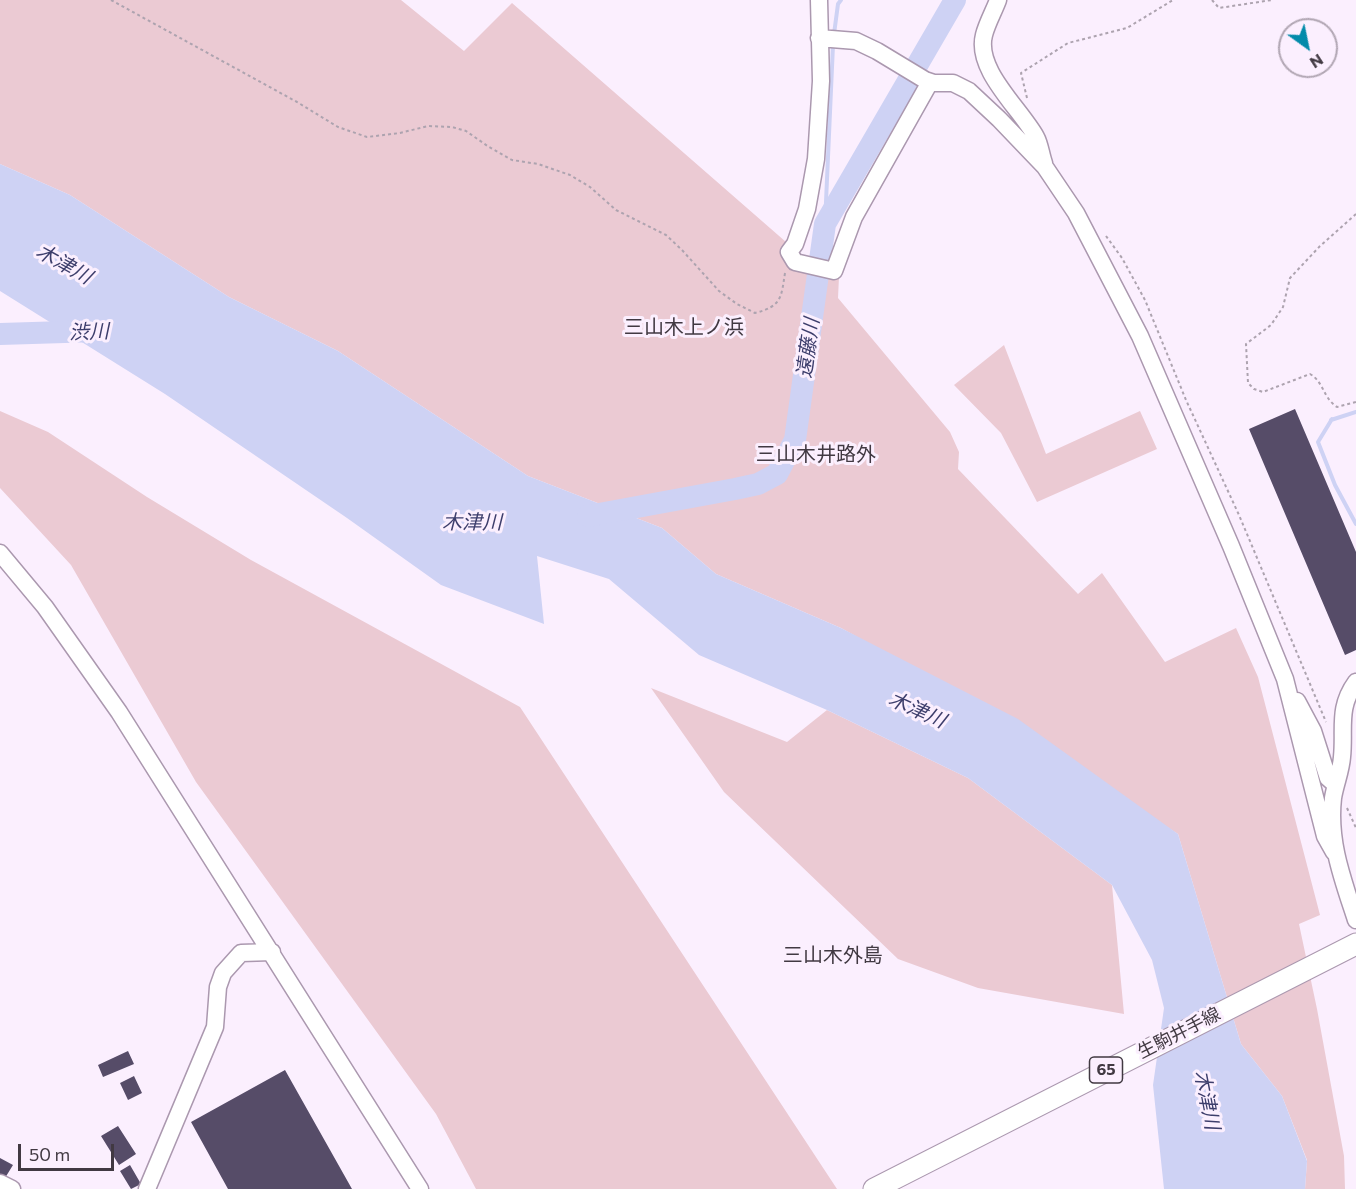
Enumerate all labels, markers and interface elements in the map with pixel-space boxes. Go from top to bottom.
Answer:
north arrow [1278,18,1338,78]
text: N [1307,51,1327,73]
water label: 木津川 [32,239,96,289]
district label: 三山木上ノ浜 [624,315,744,339]
water label: 遠藤川 [792,317,824,379]
water label: 渋川 [69,319,109,345]
district label: 三山木井路外 [756,442,876,466]
water label: 木津川 [442,510,502,534]
water label: 木津川 [885,687,949,733]
district label: 三山木外島 [783,943,883,967]
street label: 生駒井手線 [1134,1003,1224,1063]
road number: 65 [1090,1057,1122,1083]
water label: 木津川 [1189,1068,1225,1132]
scale bar [21,1132,117,1170]
text: 50 m [29,1143,70,1165]

